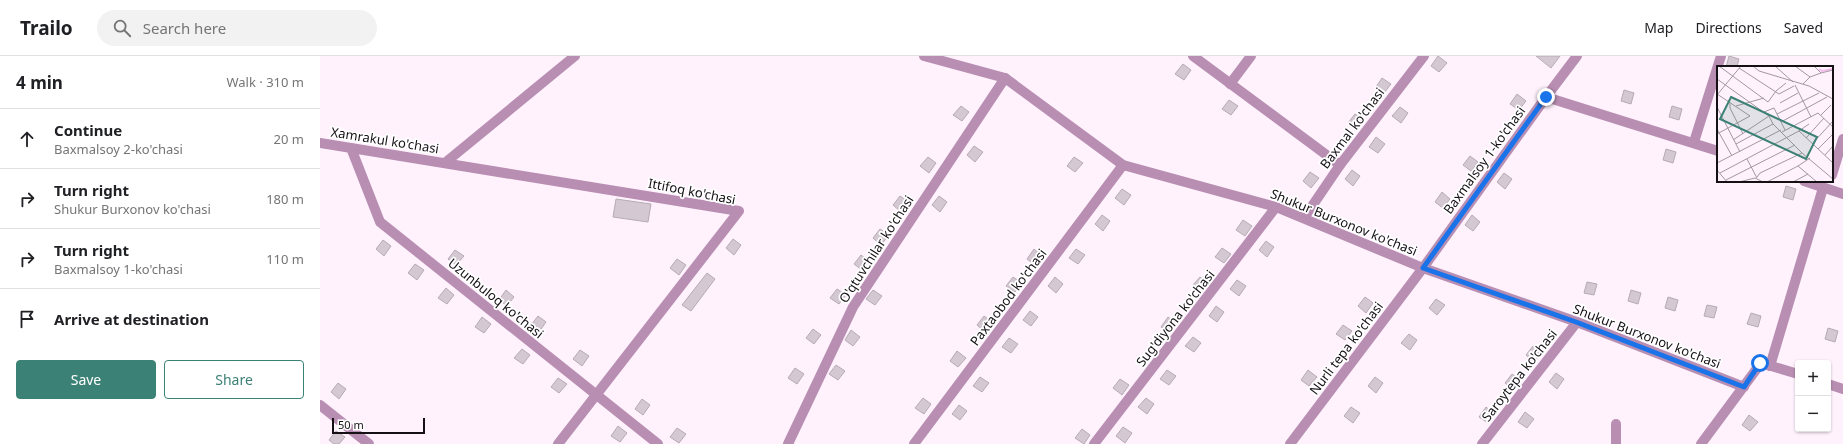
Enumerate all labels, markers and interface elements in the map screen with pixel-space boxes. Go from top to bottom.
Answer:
search box [97,10,377,46]
text: Trailo [20,15,73,41]
icon: search [111,17,133,39]
text: Search here [143,18,226,38]
text: Map [1644,18,1673,37]
text: Directions [1695,18,1762,37]
text: Saved [1784,18,1823,37]
inset map [1717,66,1833,182]
text: 4 min [16,71,63,94]
text: Walk · 310 m [226,73,304,91]
street label: Baxmal ko'chasi [1316,84,1388,172]
route end [1537,88,1555,106]
street label: Baxmalsoy 1-ko'chasi [1439,103,1529,217]
text: Continue [54,120,122,140]
street label: Xamrakul ko'chasi [330,123,440,157]
icon: ahead [16,128,38,150]
text: 20 m [274,130,304,148]
text: Baxmalsoy 2-ko'chasi [54,140,183,158]
street label: Ittifoq ko'chasi [647,174,737,208]
text: Turn right [54,180,129,200]
street label: Shukur Burxonov ko'chasi [1268,184,1420,260]
icon: right [16,188,38,210]
text: 180 m [266,190,304,208]
street label: O'qtuvchilar ko'chasi [835,192,917,306]
text: Shukur Burxonov ko'chasi [54,200,211,218]
text: Turn right [54,240,129,260]
street label: Paxtaobod ko'chasi [966,245,1050,349]
icon: right [16,248,38,270]
text: 110 m [266,250,304,268]
street label: Uzunbuloq ko'chasi [444,254,548,342]
text: Baxmalsoy 1-ko'chasi [54,260,183,278]
street label: Sug'diyona ko'chasi [1132,266,1218,370]
street label: Nurli tepa ko'chasi [1305,298,1387,398]
street label: Shukur Burxonov ko'chasi [1571,299,1723,373]
icon: arrive [16,308,38,330]
text: Arrive at destination [54,309,209,329]
street label: Saroytepa ko'chasi [1477,325,1561,425]
route start [1751,354,1769,372]
button: Save [16,360,156,399]
button: Share [164,360,304,399]
map controls [1795,360,1831,432]
button: + [1795,360,1831,396]
button: − [1795,396,1831,432]
scale bar [332,416,425,435]
text: 50 m [338,417,364,432]

